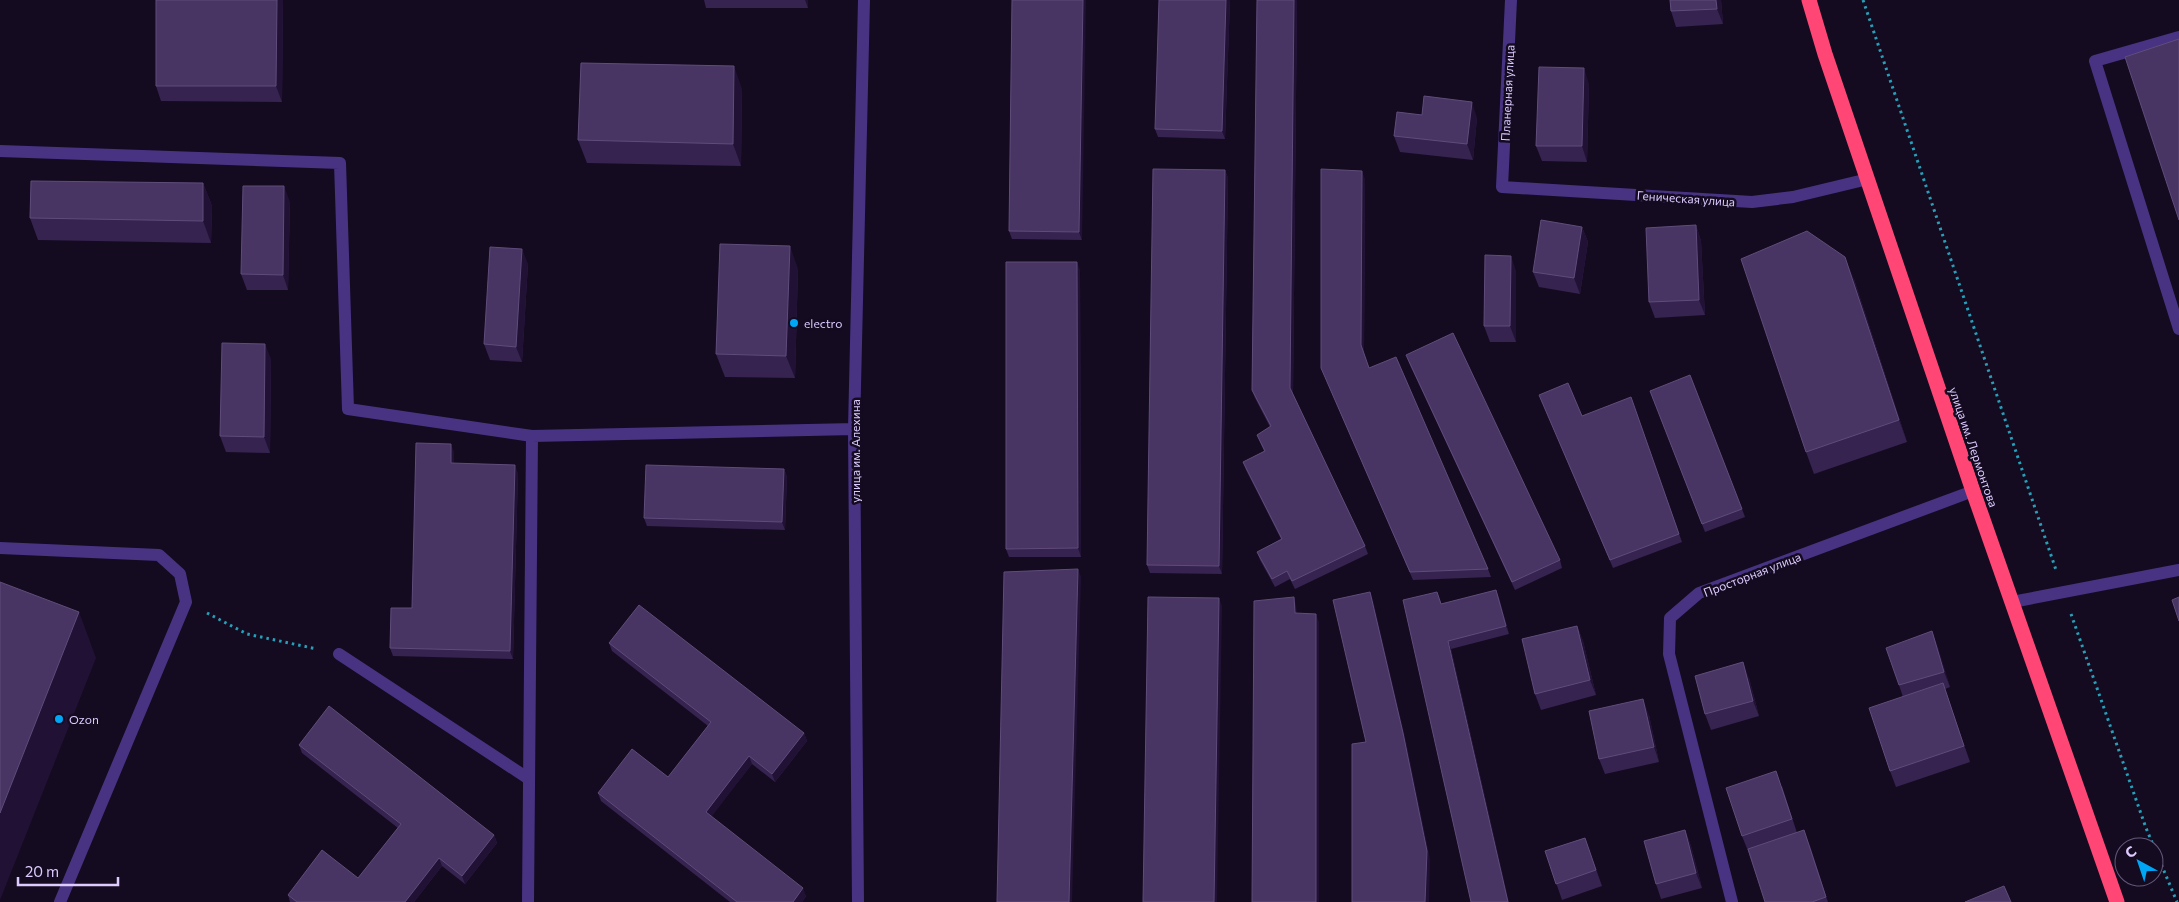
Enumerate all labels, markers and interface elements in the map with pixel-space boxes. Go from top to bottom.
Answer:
street label: Планерная улица [1497,44,1517,142]
street label: Геническая улица [1636,188,1736,208]
place label: electro [804,316,842,330]
marker: electro [788,317,800,329]
street label: улица им. Лермонтова [1947,385,2001,509]
street label: улица им. Алехина [848,399,862,503]
street label: Просторная улица [1701,549,1803,599]
place label: Ozon [69,712,99,726]
marker: Ozon [53,713,65,725]
north arrow [2114,837,2164,887]
text: С [2121,842,2139,861]
scale bar [18,854,118,886]
text: 20 m [25,862,59,880]

